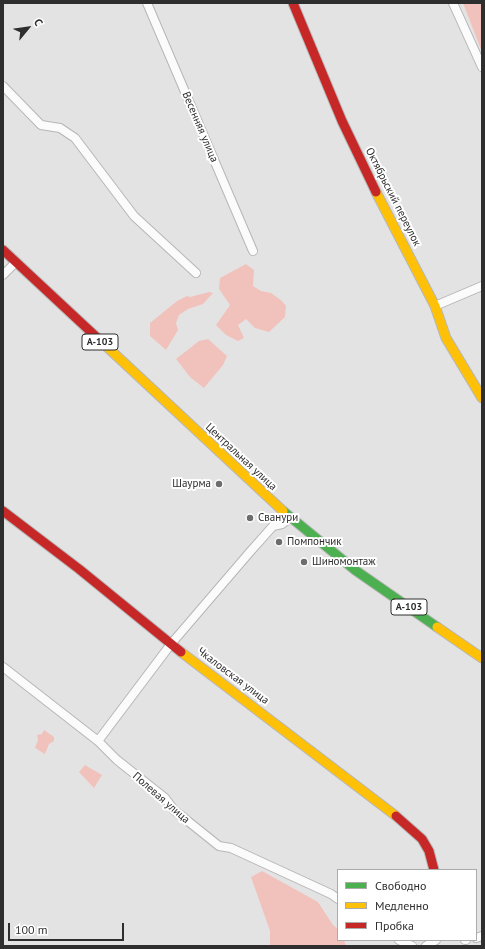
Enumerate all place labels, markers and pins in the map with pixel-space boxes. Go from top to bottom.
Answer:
place label: Шаурма [172,477,211,491]
marker: Шаурма [214,479,224,489]
place label: Сванури [258,511,298,525]
marker: Сванури [245,513,255,523]
place label: Помпончик [287,535,342,549]
marker: Помпончик [274,537,284,547]
place label: Шиномонтаж [312,555,376,569]
marker: Шиномонтаж [299,557,309,567]

